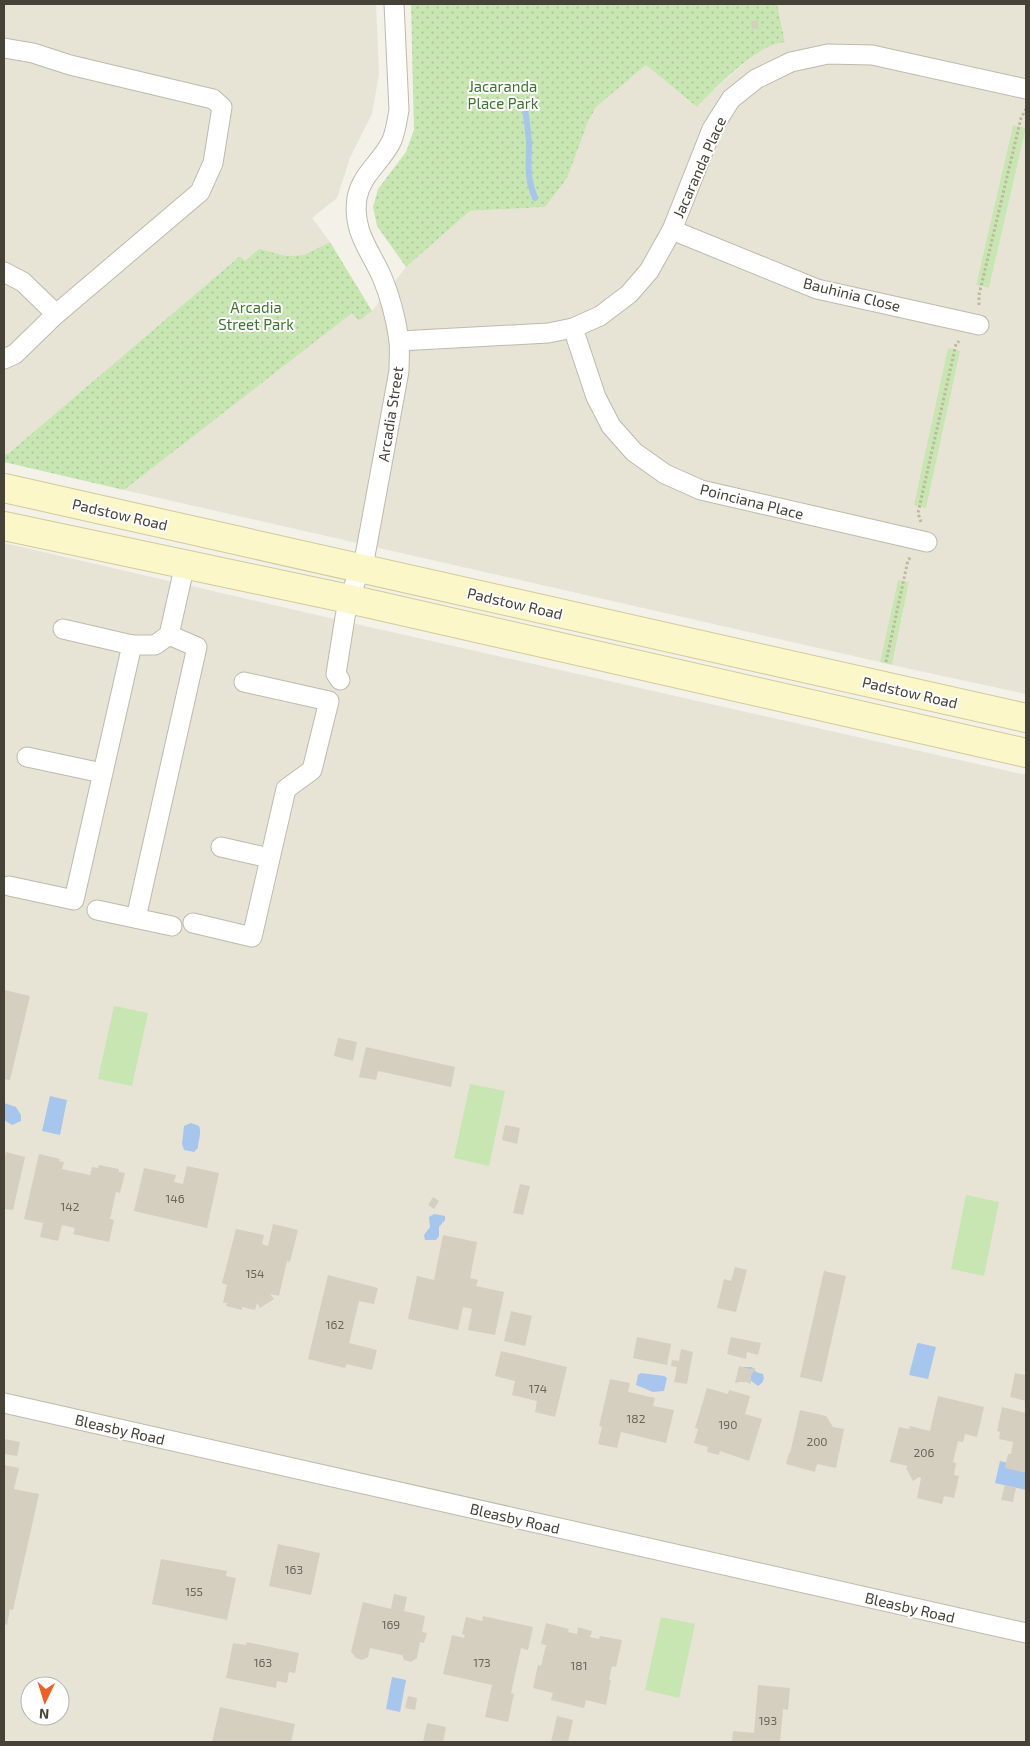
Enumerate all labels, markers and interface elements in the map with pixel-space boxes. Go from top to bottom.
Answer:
park label: Jacaranda Place Park [468,77,539,112]
street label: Jacaranda Place [669,114,729,220]
street label: Bauhinia Close [801,273,903,315]
park label: Arcadia Street Park [218,298,294,333]
street label: Arcadia Street [374,365,406,463]
street label: Poinciana Place [698,479,806,523]
street label: Padstow Road [71,494,169,534]
street label: Padstow Road [466,583,564,623]
street label: Padstow Road [861,672,959,712]
house number: 146 [165,1191,185,1205]
house number: 142 [61,1199,80,1213]
house number: 154 [246,1266,264,1280]
house number: 162 [326,1317,344,1331]
house number: 174 [529,1381,547,1395]
street label: Bleasby Road [73,1410,167,1448]
house number: 182 [627,1411,646,1425]
house number: 190 [719,1417,737,1431]
house number: 200 [806,1434,828,1448]
house number: 206 [914,1445,935,1459]
street label: Bleasby Road [468,1499,562,1537]
house number: 163 [285,1562,303,1576]
house number: 155 [185,1584,203,1598]
street label: Bleasby Road [863,1588,957,1626]
house number: 169 [382,1617,400,1631]
house number: 163 [254,1655,272,1669]
house number: 173 [473,1655,491,1669]
house number: 181 [571,1658,587,1672]
north arrow [20,1676,70,1726]
text: N [38,1706,50,1723]
house number: 193 [759,1713,777,1727]

